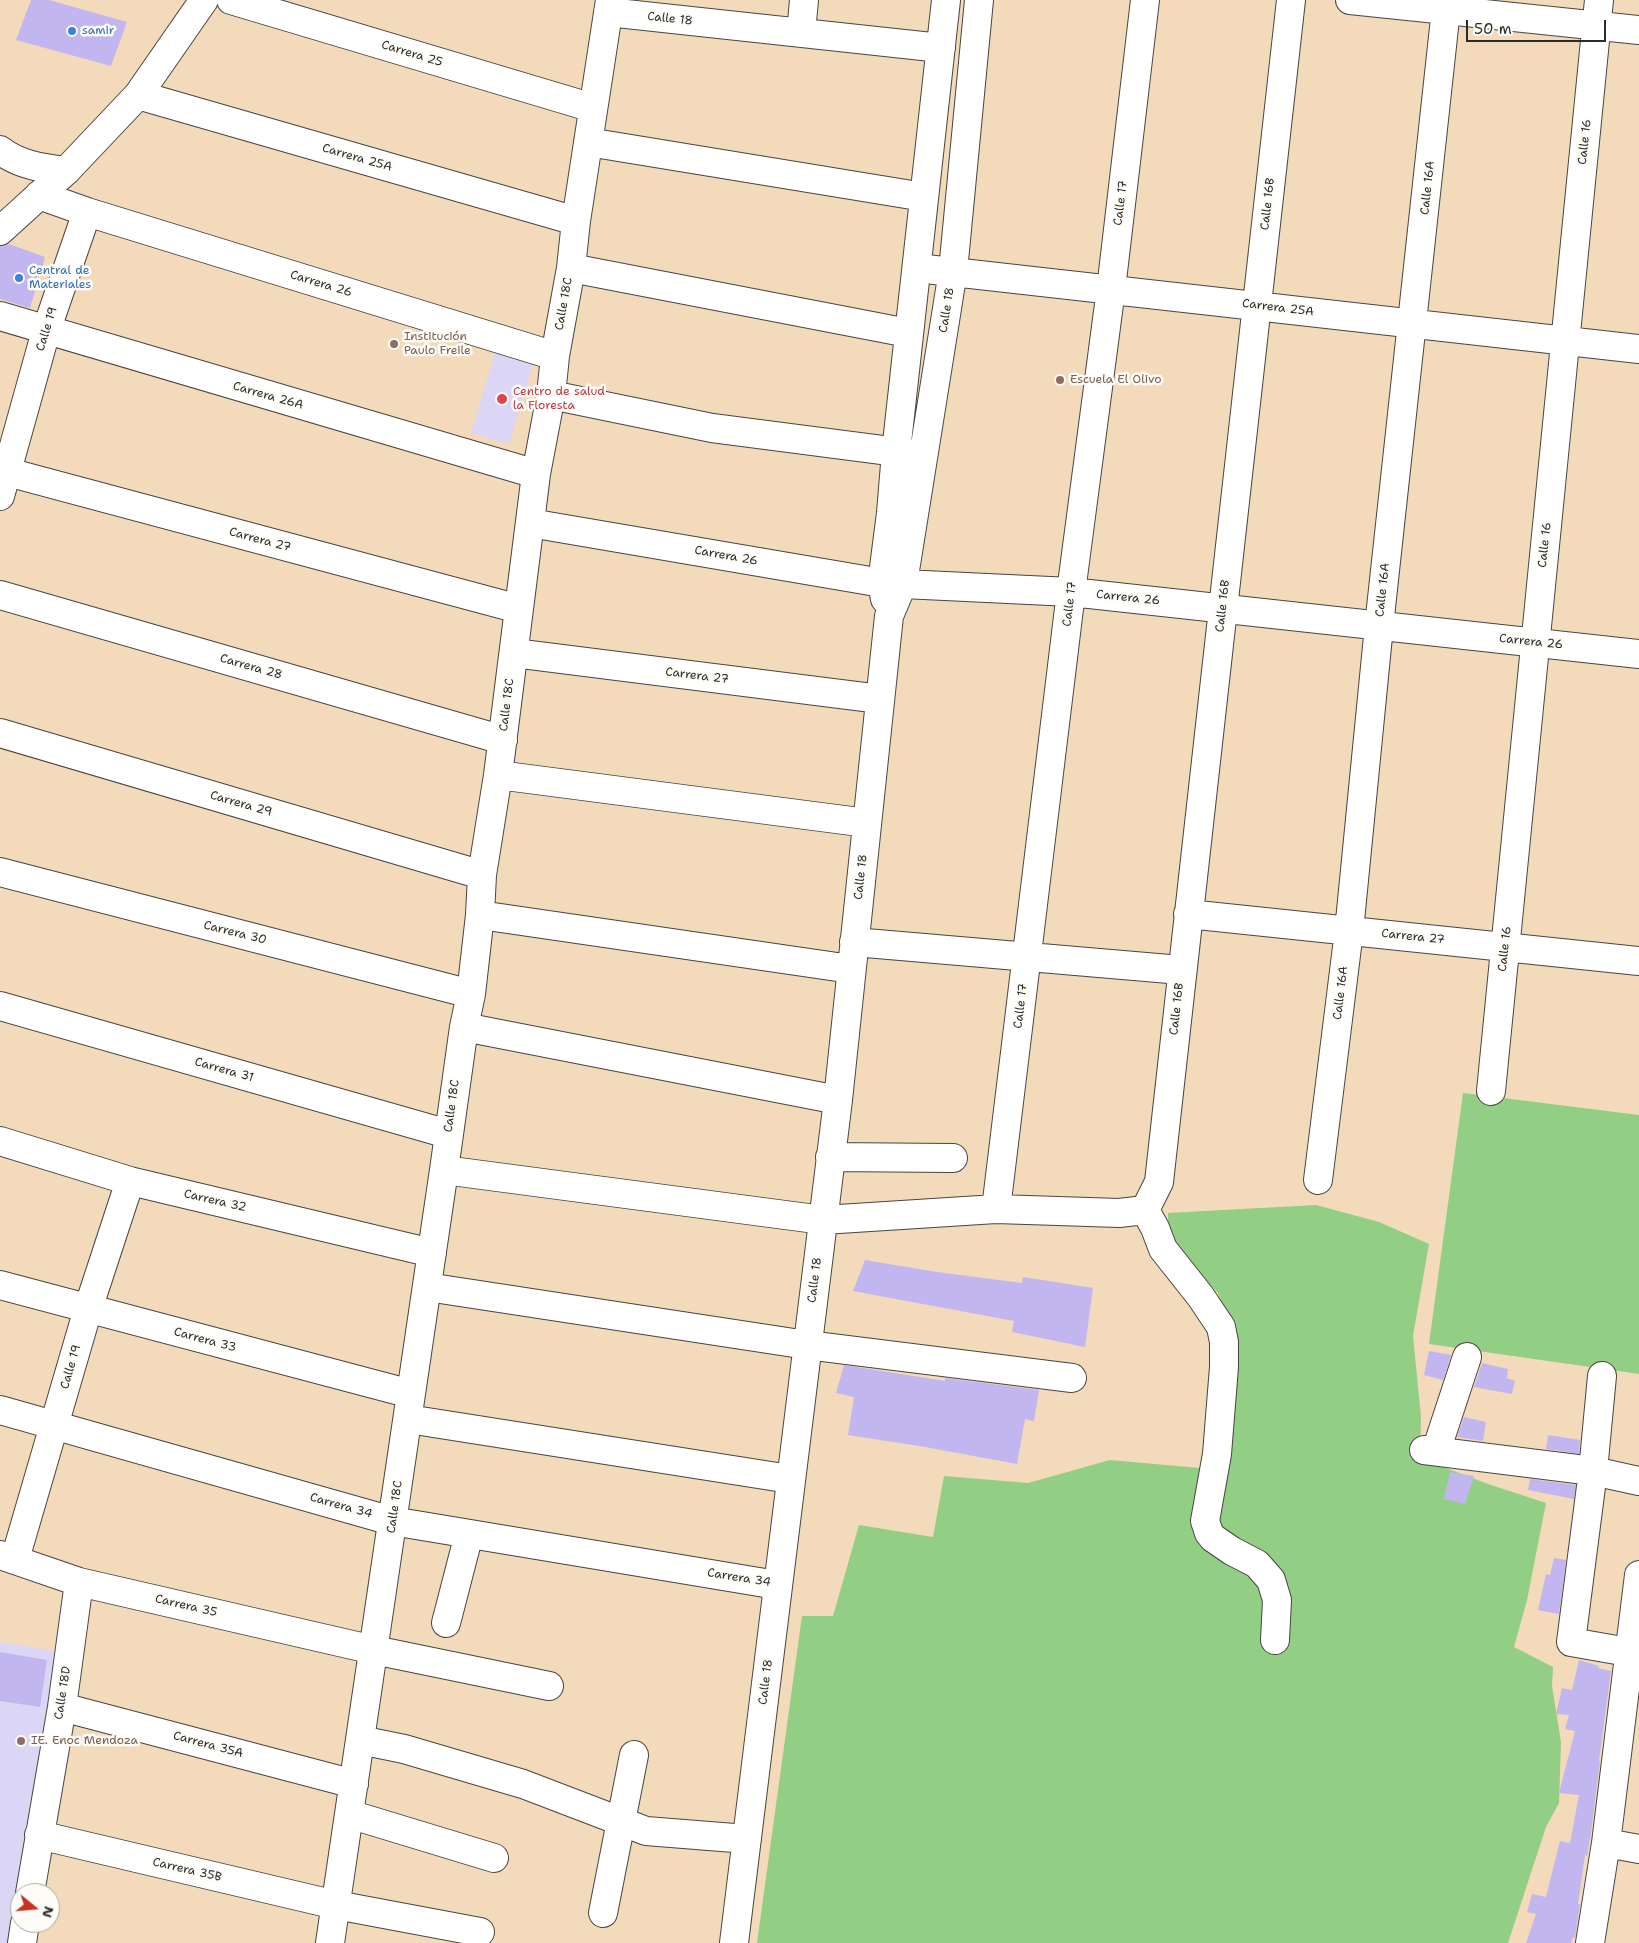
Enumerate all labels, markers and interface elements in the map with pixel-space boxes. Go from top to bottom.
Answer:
street label: Calle 18 [646,9,694,29]
scale bar [1469,10,1609,42]
text: 50 m [1474,19,1512,39]
place label: samir [82,24,114,38]
marker: samir [66,25,78,37]
street label: Carrera 25 [380,38,444,70]
street label: Calle 16 [1575,119,1595,165]
street label: Carrera 25A [320,141,394,175]
street label: Calle 16A [1418,160,1438,216]
street label: Calle 16B [1258,177,1278,231]
street label: Calle 17 [1111,180,1131,226]
place label: Central de Materiales [29,264,91,292]
street label: Carrera 26 [288,268,354,300]
marker: Central de Materiales [13,272,25,284]
street label: Calle 18C [552,277,576,331]
street label: Calle 18 [936,286,958,334]
street label: Carrera 25A [1241,296,1315,320]
street label: Calle 19 [33,305,61,353]
place label: Institución Paulo Freile [404,330,471,358]
marker: Institución Paulo Freile [388,338,400,350]
place label: Escuela El Olivo [1070,373,1162,387]
marker: Escuela El Olivo [1054,374,1066,386]
street label: Carrera 26A [231,379,305,413]
place label: Centro de salud la Floresta [513,385,605,413]
marker: Centro de salud la Floresta [495,392,509,406]
street label: Calle 16 [1535,522,1555,568]
street label: Carrera 27 [227,525,293,555]
street label: Carrera 26 [693,543,759,569]
street label: Calle 16A [1373,562,1393,618]
street label: Calle 16B [1213,579,1233,633]
street label: Calle 17 [1060,581,1080,627]
street label: Carrera 26 [1095,587,1161,609]
street label: Carrera 26 [1498,631,1564,653]
street label: Carrera 28 [218,651,284,683]
street label: Carrera 27 [664,665,730,687]
street label: Calle 18C [497,678,517,732]
street label: Carrera 29 [208,788,274,820]
street label: Calle 18 [851,853,871,901]
street label: Carrera 30 [202,918,268,948]
street label: Calle 16 [1495,926,1515,972]
street label: Carrera 27 [1381,927,1445,947]
street label: Calle 16A [1331,965,1351,1021]
street label: Calle 16B [1167,982,1187,1036]
street label: Calle 17 [1011,983,1031,1029]
street label: Carrera 31 [193,1055,255,1085]
street label: Calle 18C [441,1079,463,1133]
street label: Carrera 32 [182,1187,248,1215]
street label: Calle 18 [805,1256,825,1304]
street label: Carrera 33 [172,1325,238,1355]
street label: Calle 19 [58,1343,84,1391]
street label: Calle 18C [384,1480,406,1534]
street label: Carrera 34 [308,1490,374,1522]
street label: Carrera 34 [706,1566,772,1590]
street label: Carrera 35 [154,1592,218,1620]
street label: Calle 18 [756,1658,776,1706]
street label: Calle 18D [52,1665,74,1721]
street label: Carrera 35A [171,1729,245,1761]
place label: IE. Enoc Mendoza [31,1734,138,1748]
marker: IE. Enoc Mendoza [15,1735,27,1747]
street label: Carrera 35B [151,1855,223,1885]
north arrow [10,1883,60,1933]
text: N [38,1904,59,1920]

